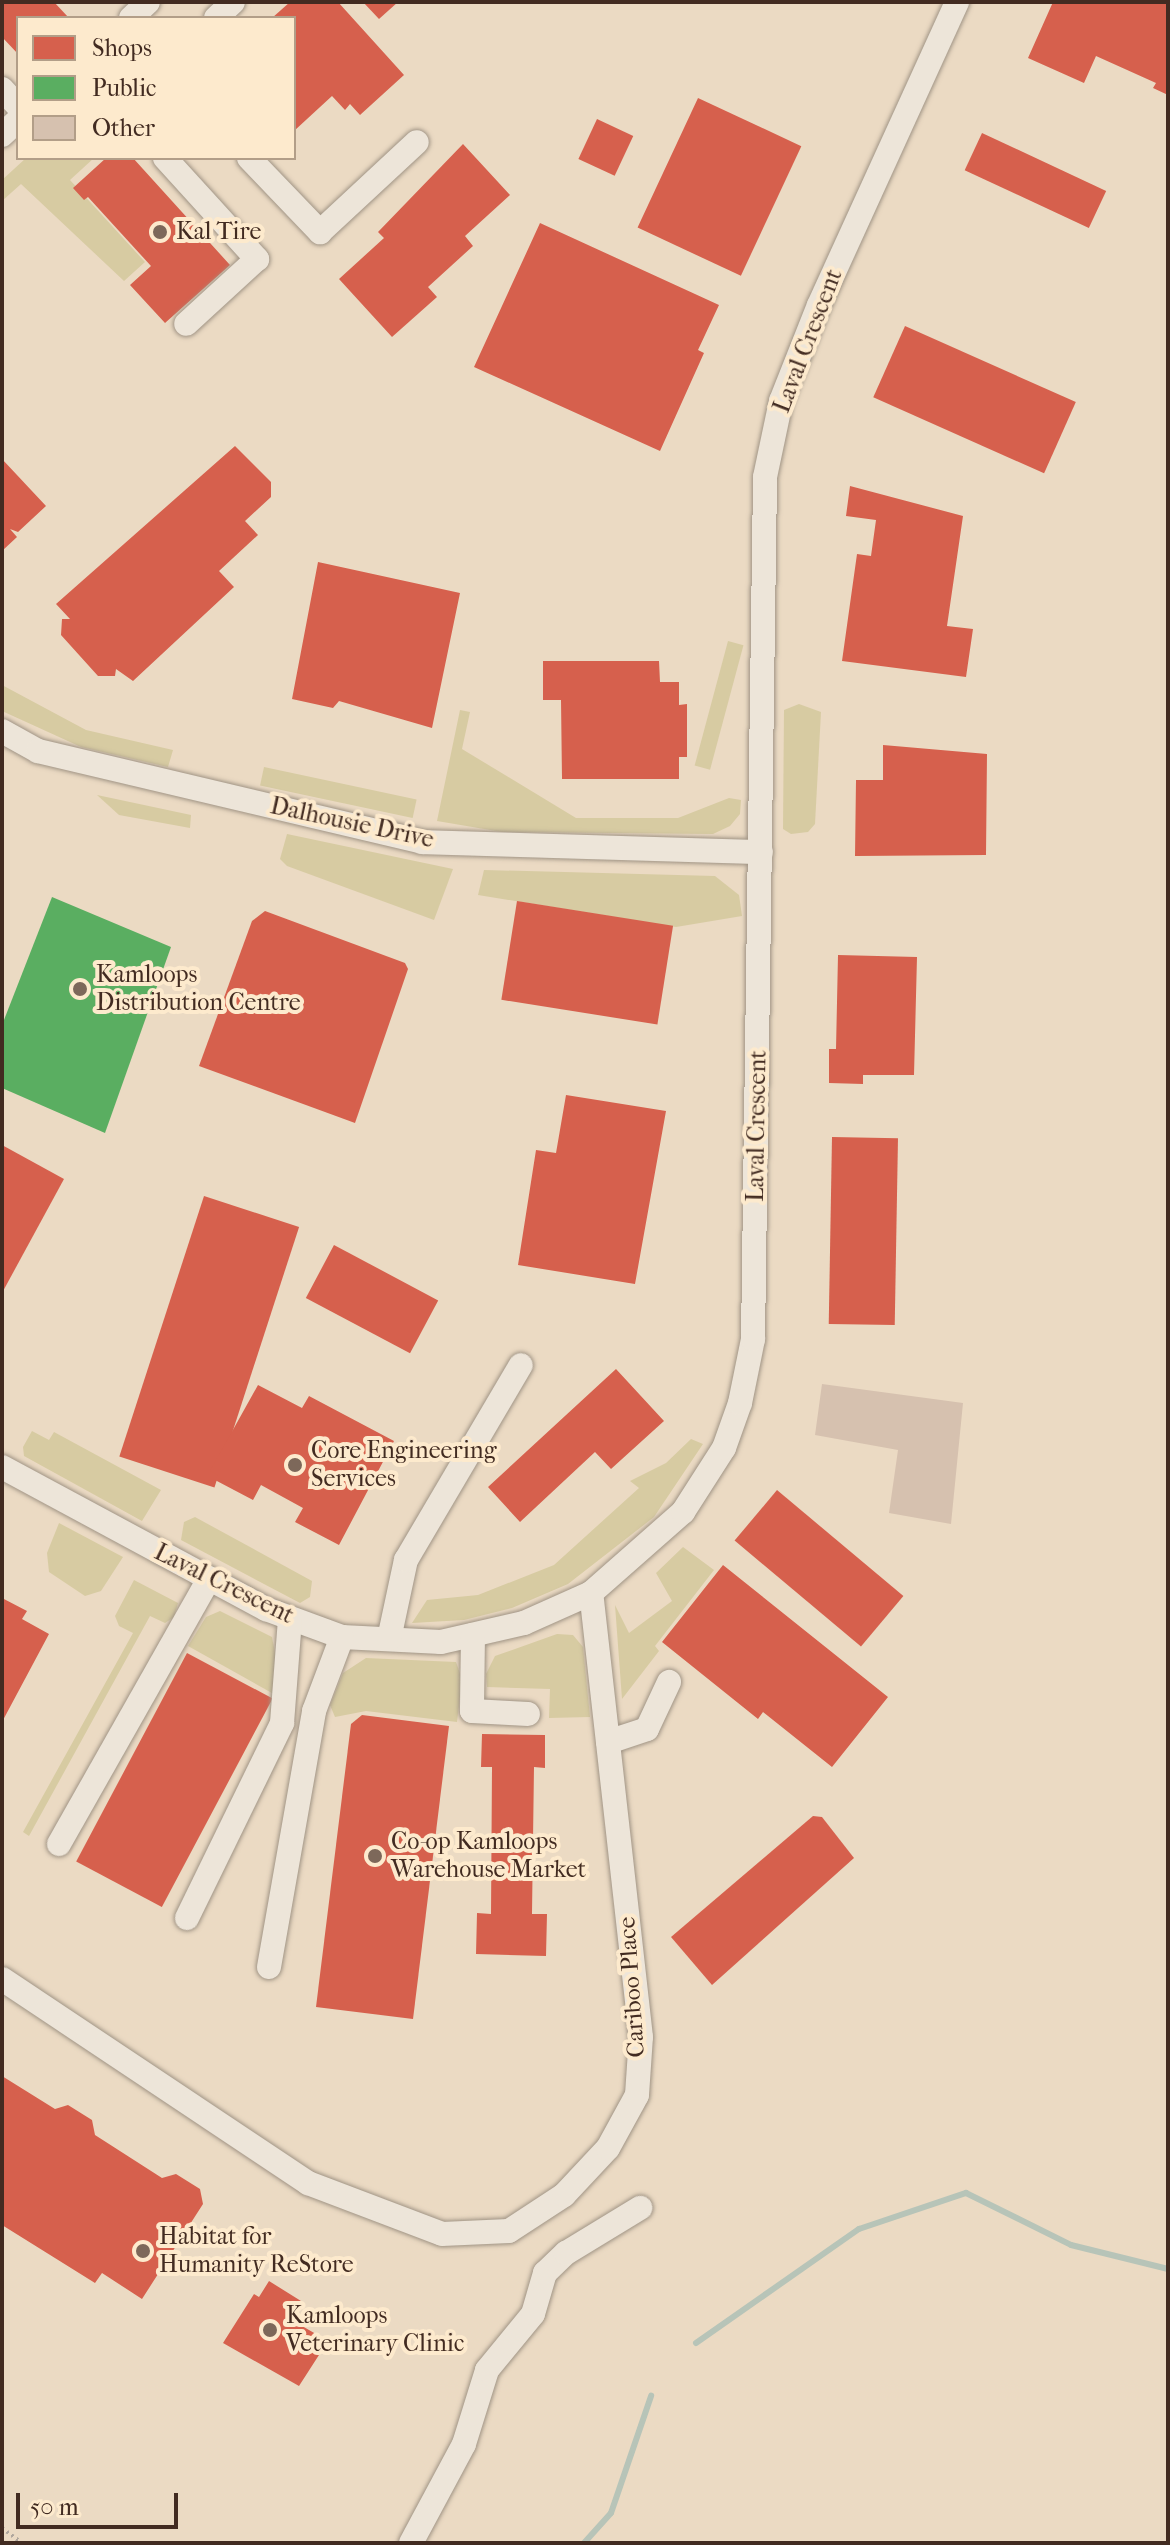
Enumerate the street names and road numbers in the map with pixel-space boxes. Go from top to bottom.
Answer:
street label: Laval Crescent [767,265,849,417]
street label: Dalhousie Drive [268,792,436,854]
street label: Laval Crescent [741,1050,773,1202]
street label: Laval Crescent [150,1538,298,1630]
street label: Cariboo Place [613,1916,651,2058]

